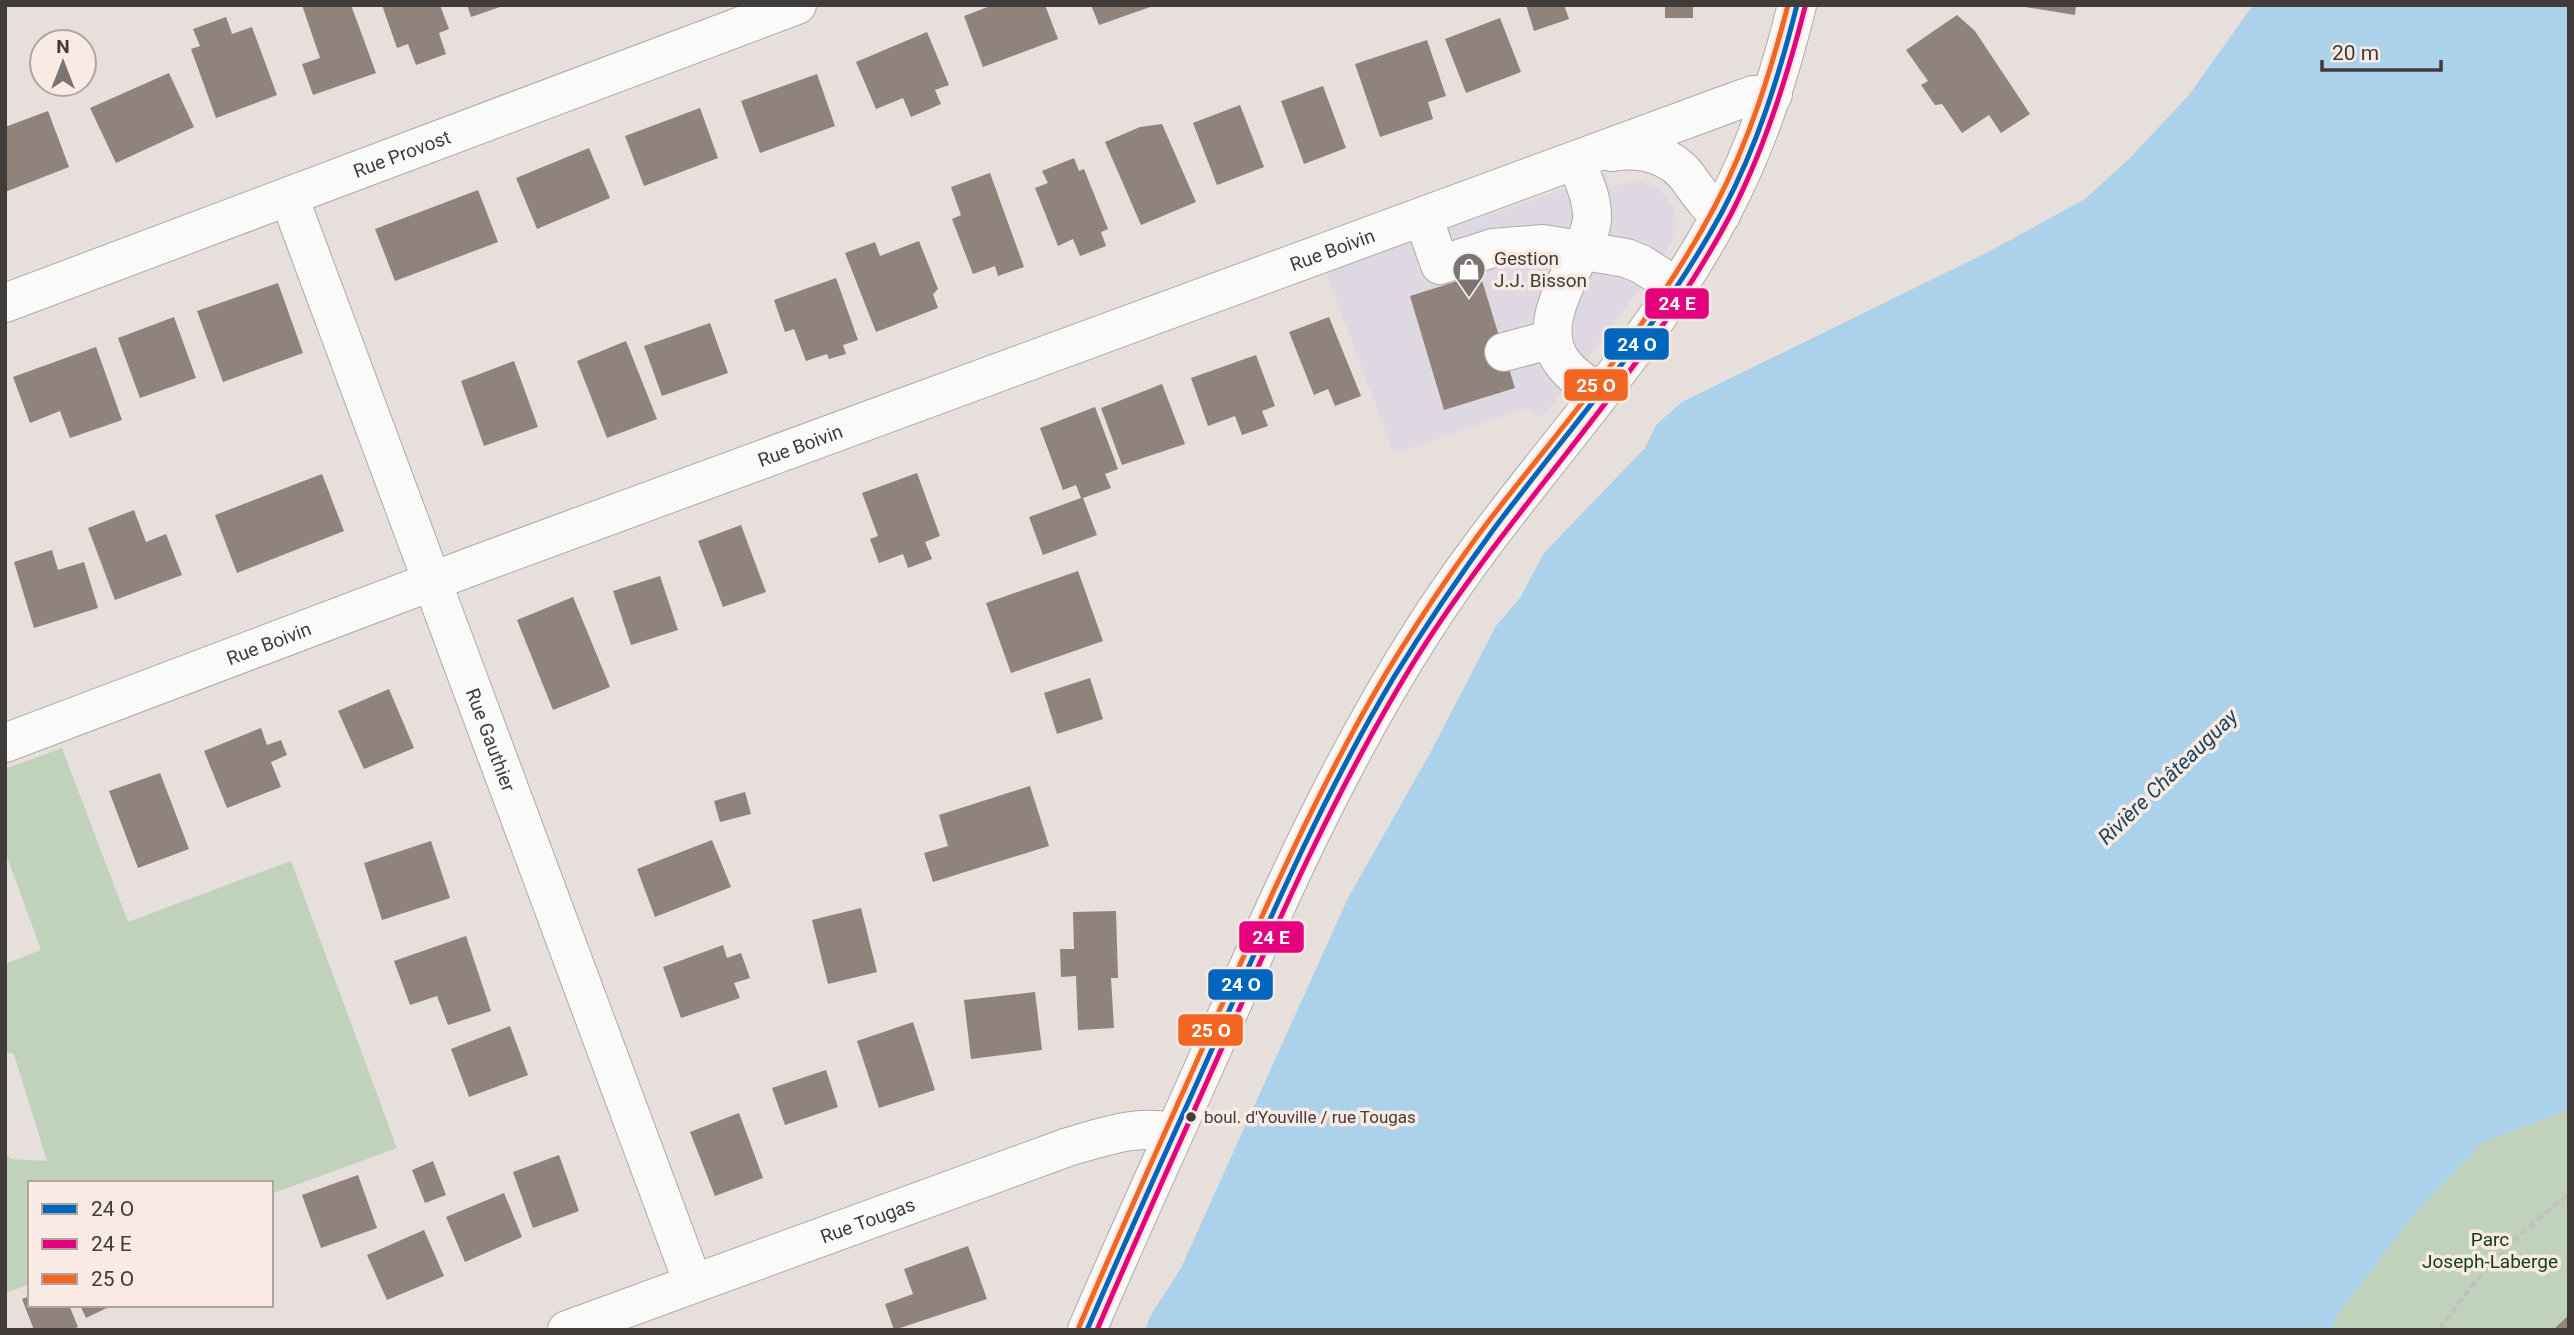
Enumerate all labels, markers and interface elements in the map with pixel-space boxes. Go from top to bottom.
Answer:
north arrow [28,28,98,98]
scale bar [2322,28,2441,72]
text: N [56,35,70,58]
text: 20 m [2332,41,2379,65]
street label: Rue Provost [350,125,454,182]
street label: Rue Boivin [1287,223,1378,276]
place label: Gestion J.J. Bisson [1494,247,1587,292]
shop icon: Gestion J.J. Bisson [1450,250,1488,299]
line badge: 24 E [1644,287,1710,320]
text: 24 E [1658,292,1696,315]
line badge: 24 O [1603,327,1670,361]
text: 24 O [1617,333,1657,356]
line badge: 25 O [1563,368,1629,402]
text: 25 O [1576,374,1616,397]
street label: Rue Boivin [755,419,846,472]
street label: Rue Boivin [223,617,314,670]
street label: Rue Gauthier [461,685,521,795]
water label: Rivière Châteauguay [2093,703,2244,850]
line badge: 24 E [1238,920,1305,954]
text: 24 E [1252,926,1290,949]
line badge: 24 O [1207,968,1274,1001]
text: 24 O [1221,973,1261,996]
line badge: 25 O [1177,1013,1244,1047]
text: 25 O [1191,1019,1231,1042]
place label: boul. d'Youville / rue Tougas [1204,1107,1416,1127]
marker: boul. d'Youville / rue Tougas [1184,1110,1198,1124]
legend [28,1181,273,1307]
street label: Rue Tougas [817,1192,918,1248]
text: 24 O [91,1197,134,1221]
park label: Parc Joseph-Laberge [2422,1228,2558,1273]
text: 24 E [91,1232,132,1256]
text: 25 O [91,1267,134,1291]

